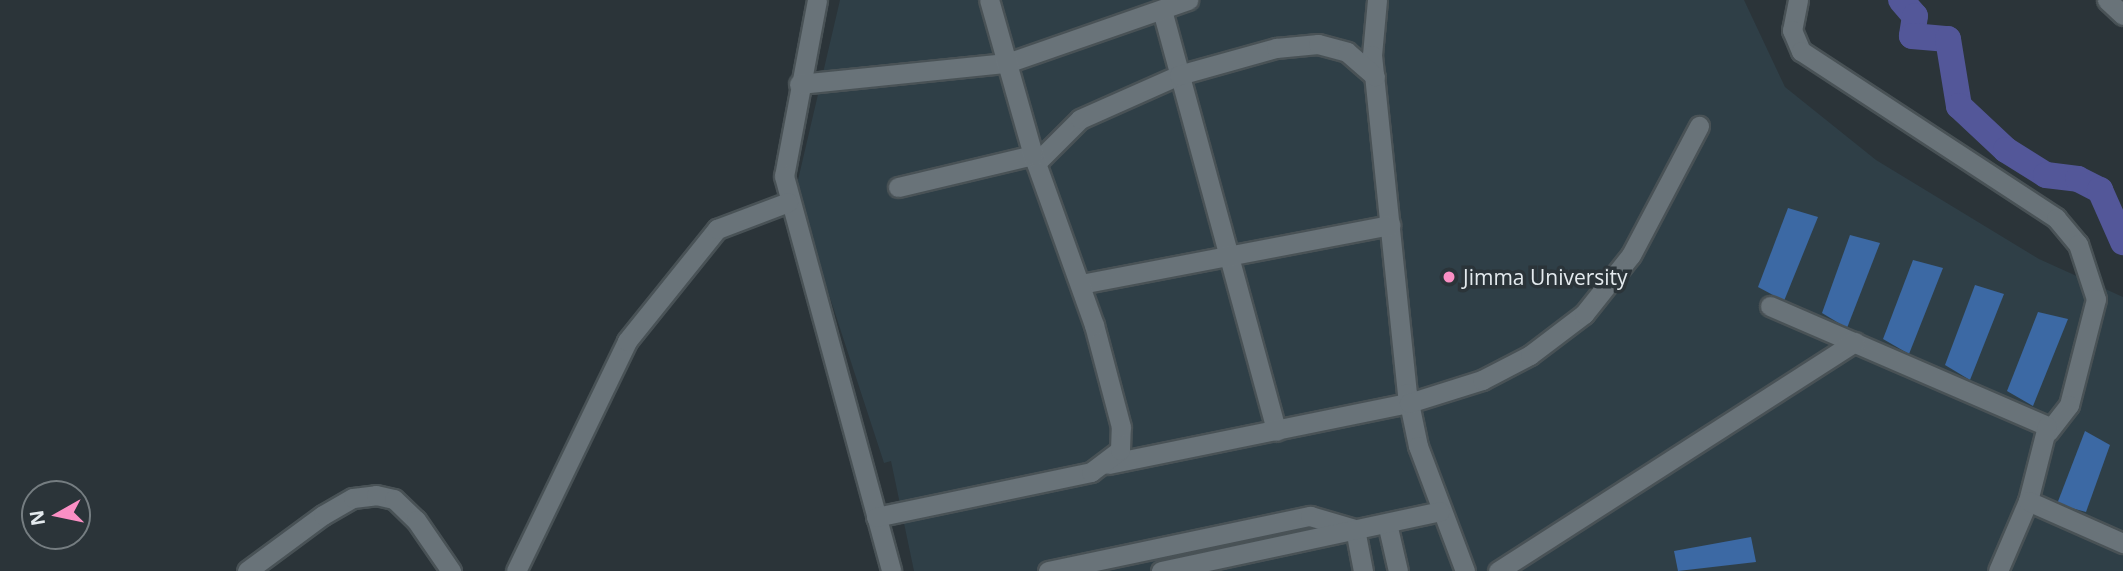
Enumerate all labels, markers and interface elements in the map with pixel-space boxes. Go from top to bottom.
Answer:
place label: Jimma University [1463,264,1628,290]
marker: Jimma University [1441,269,1457,285]
north arrow [21,480,91,550]
text: N [23,508,51,528]

